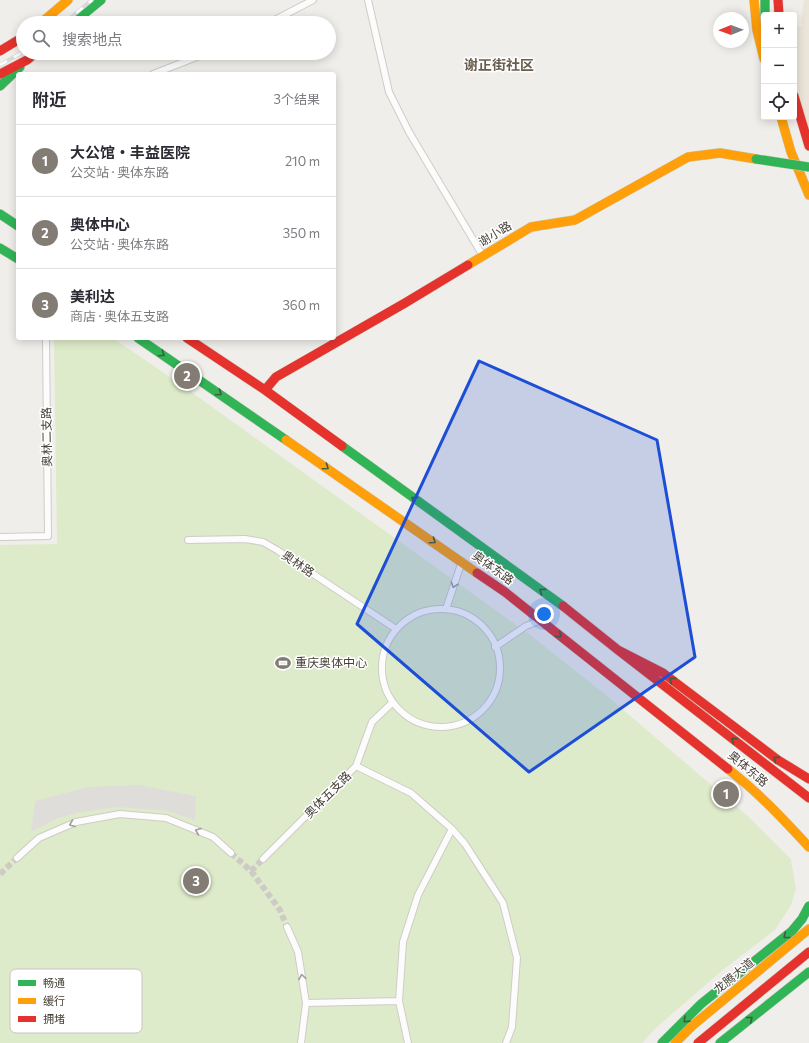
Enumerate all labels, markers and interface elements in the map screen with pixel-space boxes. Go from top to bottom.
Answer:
north arrow [713,12,749,48]
map controls [761,12,797,120]
button: + [761,12,797,48]
search box [16,16,336,60]
icon: search [30,27,52,49]
text: 搜索地点 [62,30,122,48]
button: − [761,48,797,84]
district label: 谢正街社区 [464,56,534,73]
button: locate [761,84,797,120]
text: 附近 [32,89,66,110]
text: 3个结果 [274,91,320,107]
text: 大公馆‧丰益医院 [70,143,190,161]
text: 1 [42,153,48,169]
text: 210 m [285,153,320,169]
text: 公交站 · 奥体东路 [70,164,169,180]
text: 奥体中心 [70,215,130,233]
street label: 谢小路 [475,218,514,248]
text: 2 [41,225,49,241]
text: 350 m [283,225,320,241]
text: 公交站 · 奥体东路 [70,236,169,252]
text: 美利达 [70,287,115,305]
text: 3 [41,297,49,313]
text: 360 m [282,297,320,313]
text: 商店 · 奥体五支路 [70,308,169,324]
one-way arrow [158,349,165,356]
pin: 2 [174,361,200,391]
one-way arrow [214,388,221,395]
street label: 奥林二支路 [38,407,54,467]
one-way arrow [321,462,328,469]
one-way arrow [412,497,419,504]
one-way arrow [428,536,435,543]
street label: 奥林路 [280,547,317,579]
street label: 奥体东路 [470,547,517,587]
one-way arrow [450,581,459,588]
one-way arrow [540,589,547,596]
your location [534,604,554,624]
one-way arrow [555,630,562,637]
sports icon: 重庆奥体中心 [274,654,292,672]
place label: 重庆奥体中心 [295,655,367,669]
one-way arrow [670,678,677,685]
one-way arrow [731,738,738,745]
street label: 奥体东路 [726,747,772,789]
one-way arrow [773,756,780,764]
street label: 奥体五支路 [301,768,353,820]
pin: 1 [713,779,739,809]
one-way arrow [69,819,76,827]
one-way arrow [195,828,202,836]
pin: 3 [183,866,209,896]
one-way arrow [783,932,790,939]
street label: 龙腾大道 [710,955,756,996]
legend [10,969,142,1033]
one-way arrow [298,974,307,980]
text: 畅通 [43,976,65,989]
text: 缓行 [43,994,65,1007]
text: 拥堵 [43,1012,65,1025]
one-way arrow [683,1015,691,1022]
one-way arrow [746,1016,753,1023]

